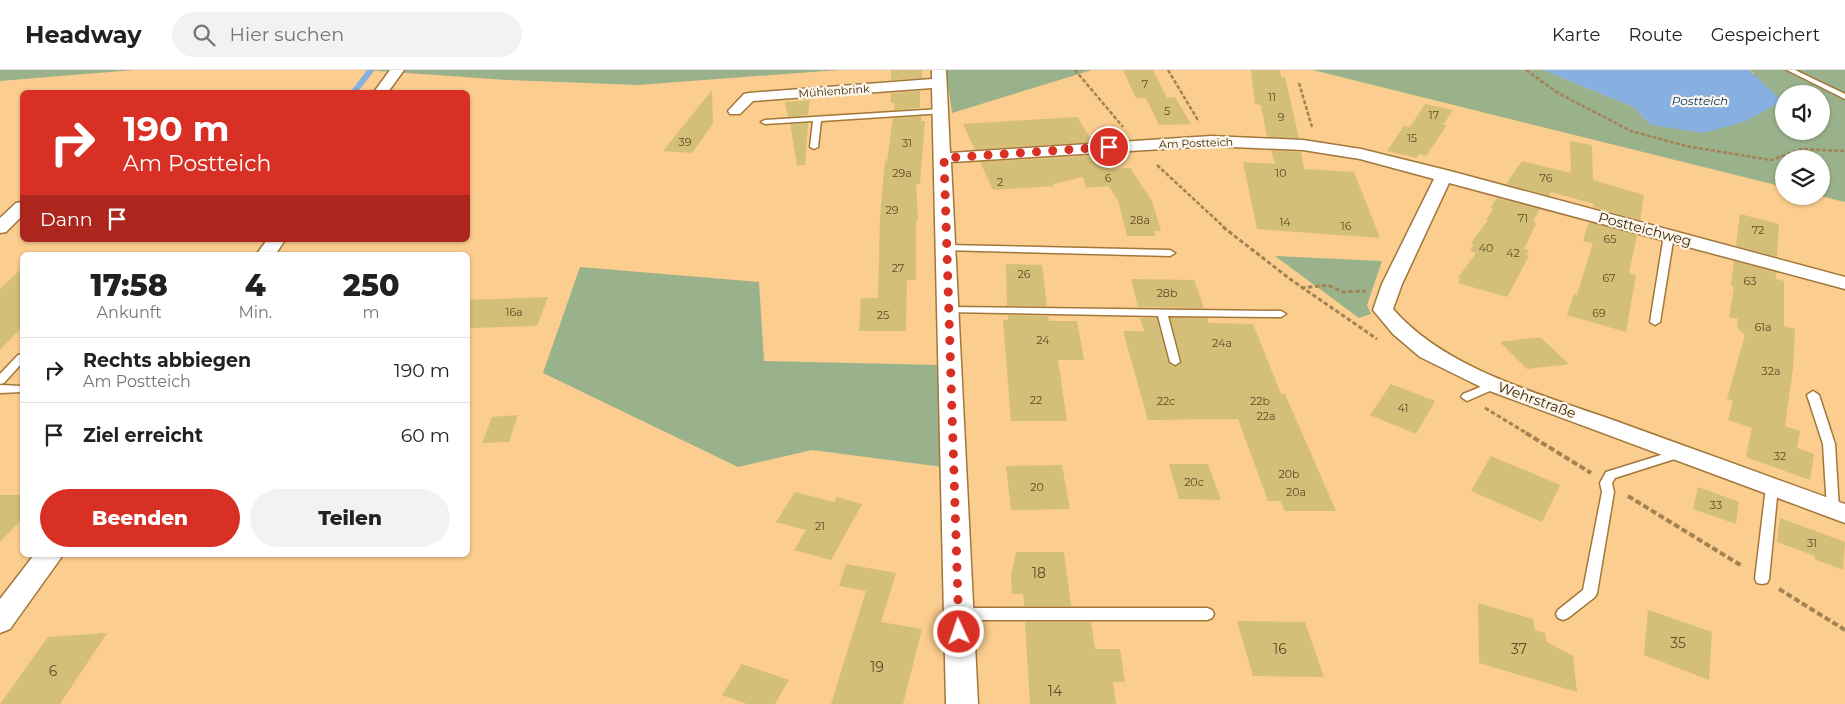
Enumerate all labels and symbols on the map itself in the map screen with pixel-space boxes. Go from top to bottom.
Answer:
house number: 7 [1142,77,1148,91]
street label: Mühlenbrink [798,82,870,100]
house number: 11 [1268,90,1276,104]
water label: Postteich [1672,93,1728,108]
house number: 5 [1164,104,1170,118]
house number: 17 [1429,108,1439,122]
house number: 9 [1278,110,1285,124]
pin [1088,126,1130,168]
house number: 15 [1407,131,1417,145]
house number: 39 [679,135,692,149]
street label: Am Postteich [1159,135,1233,151]
house number: 31 [902,136,912,150]
house number: 29a [892,166,912,180]
house number: 10 [1275,166,1287,180]
house number: 6 [1105,171,1112,185]
house number: 76 [1540,171,1553,185]
house number: 2 [997,175,1003,189]
house number: 29 [886,203,899,217]
street label: Postteichweg [1596,208,1694,250]
house number: 71 [1518,211,1528,225]
house number: 28a [1130,213,1150,227]
house number: 14 [1279,215,1291,229]
house number: 16 [1341,219,1352,233]
house number: 72 [1752,223,1764,237]
house number: 65 [1604,232,1616,246]
house number: 40 [1479,241,1493,255]
house number: 42 [1506,246,1520,260]
house number: 27 [892,261,904,275]
house number: 26 [1018,267,1031,281]
house number: 67 [1602,271,1616,285]
house number: 63 [1744,274,1756,288]
house number: 28b [1157,286,1177,300]
house number: 16a [505,305,523,319]
house number: 69 [1592,306,1606,320]
house number: 25 [877,308,889,322]
house number: 61a [1754,320,1772,334]
house number: 24 [1036,333,1050,347]
house number: 24a [1212,336,1232,350]
house number: 32a [1762,364,1780,378]
street label: Wehrstraße [1495,378,1579,422]
house number: 22 [1030,393,1042,407]
house number: 22c [1157,394,1175,408]
house number: 22b [1250,394,1270,408]
house number: 41 [1398,401,1408,415]
house number: 22a [1257,409,1276,423]
house number: 32 [1774,449,1786,463]
house number: 20b [1279,467,1299,481]
house number: 20c [1184,475,1204,489]
house number: 20 [1030,480,1044,494]
house number: 20a [1286,485,1306,499]
house number: 33 [1710,498,1722,512]
house number: 21 [815,519,825,533]
house number: 31 [1807,536,1817,550]
house number: 18 [1032,564,1046,582]
position arrow [932,605,984,657]
house number: 35 [1670,634,1686,652]
house number: 16 [1273,640,1287,658]
house number: 37 [1511,640,1527,658]
house number: 19 [870,658,884,676]
house number: 6 [49,662,58,680]
house number: 14 [1048,682,1063,700]

